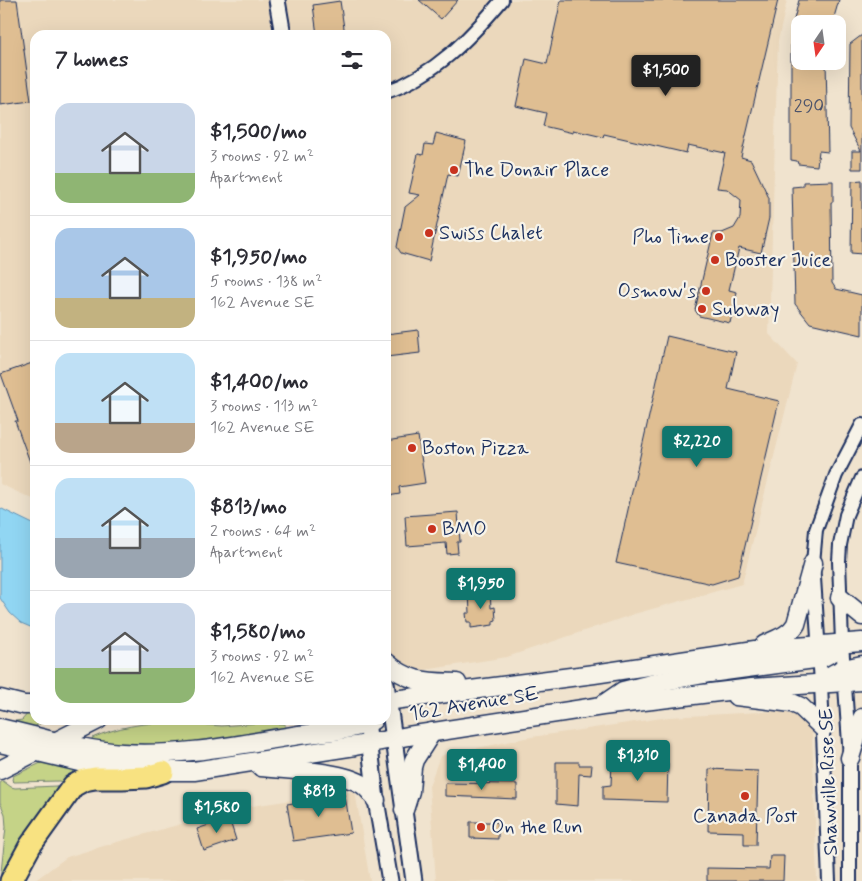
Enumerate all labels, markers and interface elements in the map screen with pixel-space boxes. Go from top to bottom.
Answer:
north arrow [791,15,846,70]
map controls [791,15,846,70]
text: 7 homes [55,46,128,74]
icon: filters [338,46,366,74]
pin: $1,500 [625,54,707,97]
text: $1,500 [642,60,690,81]
house number: 290 [794,94,824,118]
text: $1,500/mo [210,118,307,146]
icon: home [95,123,155,183]
text: 3 rooms · 92 m² [210,146,314,167]
place label: The Donair Place [464,157,609,184]
marker: The Donair Place [448,164,460,176]
text: Apartment [210,167,283,188]
place label: Swiss Chalet [439,220,543,247]
place label: Pho Time [632,224,709,251]
marker: Swiss Chalet [423,227,435,239]
marker: Pho Time [713,231,725,243]
text: $1,950/mo [210,243,307,271]
place label: Booster Juice [725,247,831,274]
icon: home [95,248,155,308]
marker: Booster Juice [709,254,721,266]
text: 5 rooms · 138 m² [210,271,322,292]
place label: Osmow's [618,278,696,305]
marker: Osmow's [700,285,712,297]
text: 162 Avenue SE [210,292,315,313]
place label: Subway [712,296,779,323]
marker: Subway [696,303,708,315]
text: $1,400/mo [210,368,308,396]
icon: home [95,373,155,433]
text: 3 rooms · 113 m² [210,396,318,417]
text: 162 Avenue SE [210,417,315,438]
pin: $2,220 [656,426,738,468]
text: $2,220 [673,431,721,452]
place label: Boston Pizza [422,435,530,462]
marker: Boston Pizza [406,442,418,454]
text: $813/mo [210,493,287,521]
icon: home [95,498,155,558]
place label: BMO [442,516,487,543]
text: 2 rooms · 64 m² [210,521,316,542]
marker: BMO [426,523,438,535]
text: Apartment [210,542,283,563]
pin: $1,950 [440,568,522,610]
text: $1,950 [457,573,505,594]
text: $1,580/mo [210,618,305,646]
icon: home [95,623,155,683]
text: 3 rooms · 92 m² [210,646,314,667]
text: 162 Avenue SE [210,667,315,688]
street label: 162 Avenue SE [407,680,541,728]
street label: Shawville Rise SE [813,708,845,856]
pin: $1,310 [597,740,679,782]
text: $1,310 [617,745,659,766]
pin: $1,400 [441,748,523,791]
text: $1,400 [458,754,506,775]
pin: $813 [289,776,349,818]
text: $813 [303,781,335,802]
marker: Canada Post [739,790,751,802]
pin: $1,580 [176,792,258,834]
text: $1,580 [194,797,240,818]
place label: Canada Post [693,803,798,830]
place label: On the Run [491,814,583,841]
marker: On the Run [475,821,487,833]

